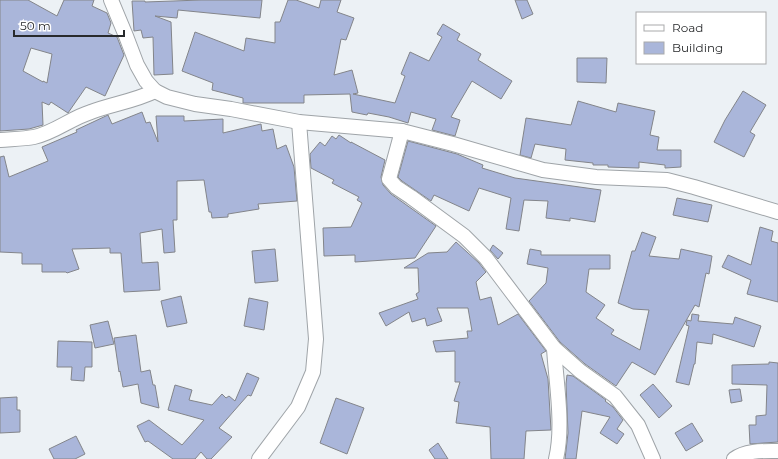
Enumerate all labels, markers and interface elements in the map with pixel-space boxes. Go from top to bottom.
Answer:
scale bar [14,12,124,38]
legend [636,12,766,64]
text: 50 m [20,18,51,33]
text: Road [672,20,703,35]
text: Building [672,40,723,55]

